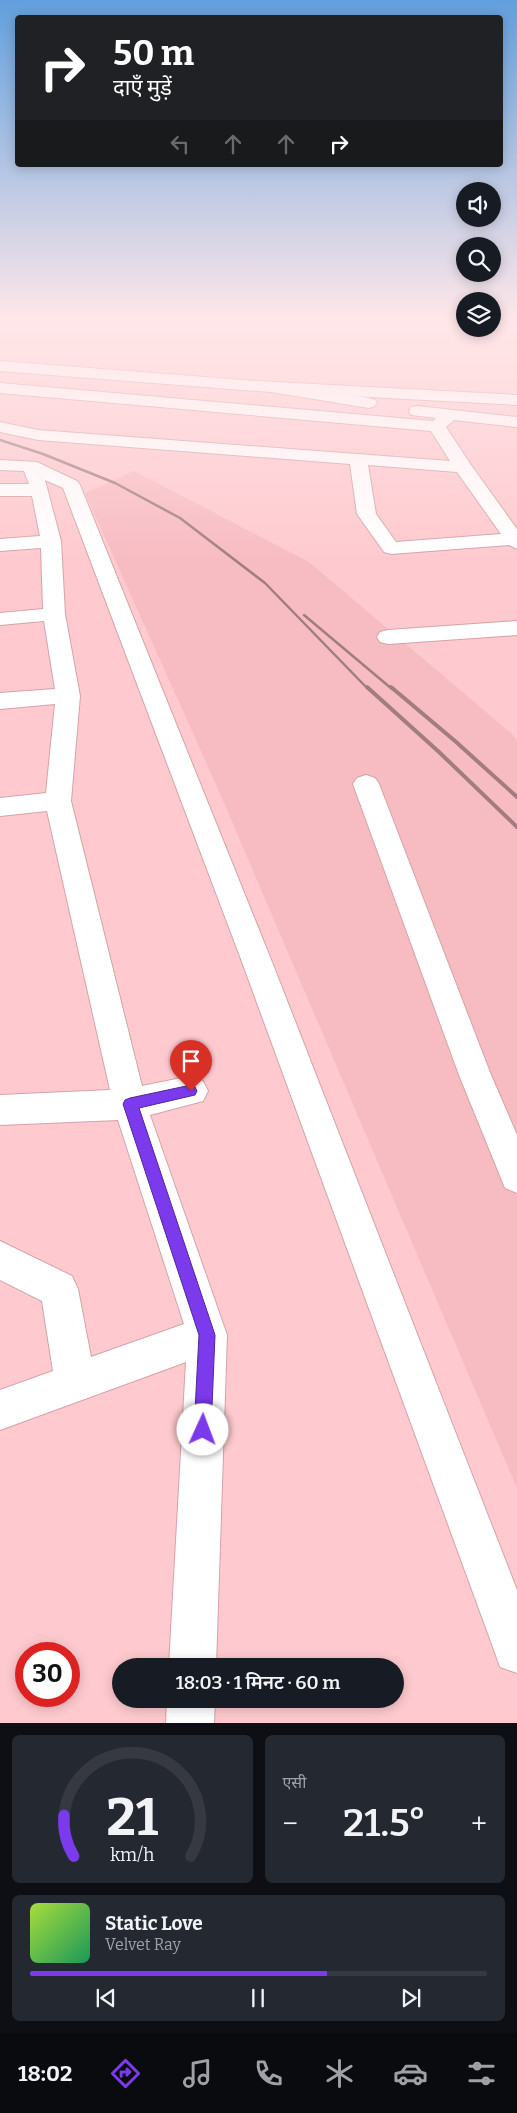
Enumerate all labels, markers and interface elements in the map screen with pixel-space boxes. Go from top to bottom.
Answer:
text: 50 m [113,32,194,74]
icon: right [30,35,95,100]
text: दाएँ मुड़ें [113,74,172,101]
icon: left [166,130,194,158]
icon: ahead [219,130,247,158]
icon: ahead [272,130,300,158]
icon: right [325,130,353,158]
map controls [456,182,501,337]
button: sound [456,182,501,227]
button: search [456,237,501,282]
button: layers [456,292,501,337]
pin [170,1040,212,1091]
icon: arrive [177,1047,205,1075]
position arrow [176,1403,228,1455]
speed limit sign: 30 [15,1642,80,1707]
text: 18:03 · 1 मिनट · 60 m [176,1671,340,1694]
text: एसी [283,1773,306,1792]
text: 21 [106,1786,159,1849]
text: 21.5° [343,1800,426,1846]
text: − [283,1807,298,1840]
text: + [471,1807,487,1840]
text: km/h [110,1844,154,1866]
text: Static Love [105,1912,203,1935]
text: Velvet Ray [105,1935,181,1954]
icon: previous [92,1984,120,2012]
icon: pause [244,1984,272,2012]
icon: next [397,1984,425,2012]
icon: directions [108,2056,143,2091]
icon: music [180,2056,215,2091]
icon: phone [251,2056,286,2091]
icon: climate [322,2056,357,2091]
icon: car [393,2056,428,2091]
icon: filters [464,2056,499,2091]
text: 18:02 [18,2060,72,2087]

